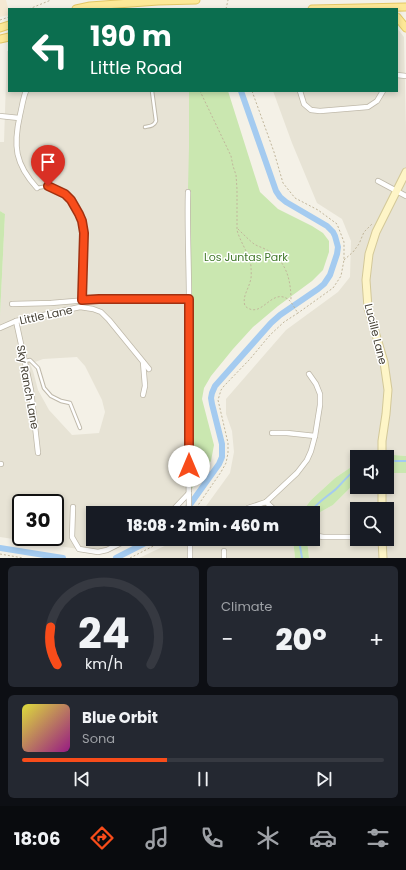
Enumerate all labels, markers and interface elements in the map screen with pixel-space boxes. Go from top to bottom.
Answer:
text: 190 m [90,17,172,56]
icon: left [24,24,76,76]
text: Little Road [90,55,183,80]
pin [31,145,65,186]
icon: arrive [37,151,59,173]
park label: Los Juntas Park [204,249,288,265]
street label: Little Lane [18,302,74,328]
street label: Lucille Lane [361,302,391,366]
street label: Sky Ranch Lane [13,344,43,430]
position arrow [168,445,210,487]
map controls [350,450,394,546]
button: sound [350,450,394,494]
speed limit sign: 30 [12,494,64,546]
button: search [350,502,394,546]
text: 18:08 · 2 min · 460 m [127,515,279,536]
text: Climate [221,597,272,616]
text: 24 [78,603,129,662]
text: 20° [275,618,327,661]
text: − [221,624,233,655]
text: + [369,624,384,655]
text: km/h [84,653,123,673]
text: Blue Orbit [82,707,158,728]
text: Sona [82,729,115,748]
icon: previous [71,768,93,790]
icon: pause [192,768,214,790]
icon: next [313,768,335,790]
icon: directions [88,824,116,852]
icon: music [143,824,171,852]
icon: phone [198,824,226,852]
icon: climate [254,824,282,852]
icon: car [309,824,337,852]
icon: filters [364,824,392,852]
text: 18:06 [14,826,60,851]

